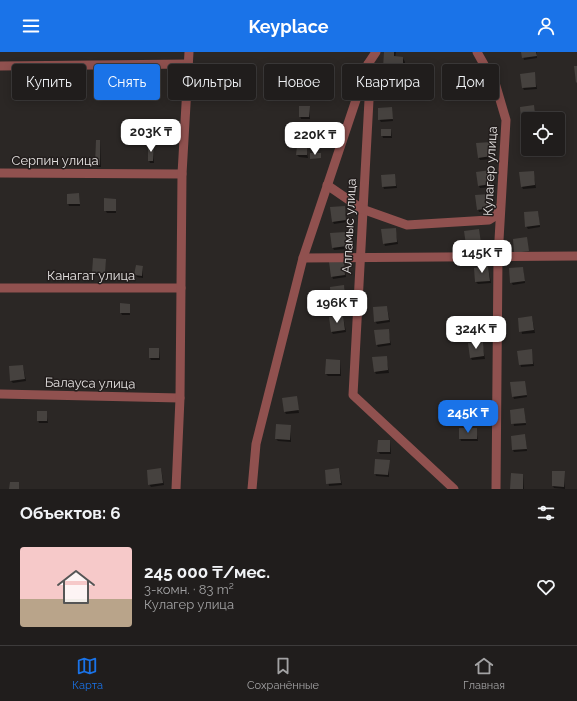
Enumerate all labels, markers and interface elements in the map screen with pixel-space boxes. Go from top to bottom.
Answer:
icon: menu [20,15,42,37]
icon: person [535,15,557,37]
text: Keyplace [248,16,329,37]
chip: Купить [12,64,86,100]
chip: Снять [94,64,160,100]
chip: Фильтры [168,64,256,100]
chip: Новое [264,64,334,100]
chip: Квартира [342,64,434,100]
chip: Дом [442,64,499,100]
map controls [521,112,565,156]
button: locate [521,112,565,156]
pin: 203K ₸ [118,119,184,153]
pin: 220K ₸ [282,122,348,156]
text: 203K ₸ [130,124,172,139]
street label: Кулагер улица [480,126,500,216]
text: 220K ₸ [294,127,336,142]
street label: Серпин улица [12,153,99,168]
street label: Алпамыс улица [339,178,359,274]
pin: 145K ₸ [449,240,515,274]
text: 145K ₸ [462,245,502,260]
street label: Канагат улица [47,268,135,283]
pin: 196K ₸ [304,290,370,324]
text: 196K ₸ [316,295,358,310]
pin: 324K ₸ [443,316,509,350]
text: 324K ₸ [455,321,497,336]
street label: Балауса улица [45,375,135,391]
pin: 245K ₸ [435,400,501,434]
text: 245K ₸ [447,405,489,420]
icon: filters [535,502,557,524]
text: Объектов: 6 [20,503,121,523]
text: 245 000 ₸/мес. [144,562,270,582]
icon: home [52,563,100,611]
icon: heart [535,576,557,598]
text: 3-комн. · 83 m² [144,582,234,597]
text: Кулагер улица [144,597,234,612]
tab: Карта [72,655,103,692]
tab: Сохранённые [247,655,319,692]
tab: Главная [463,655,505,692]

